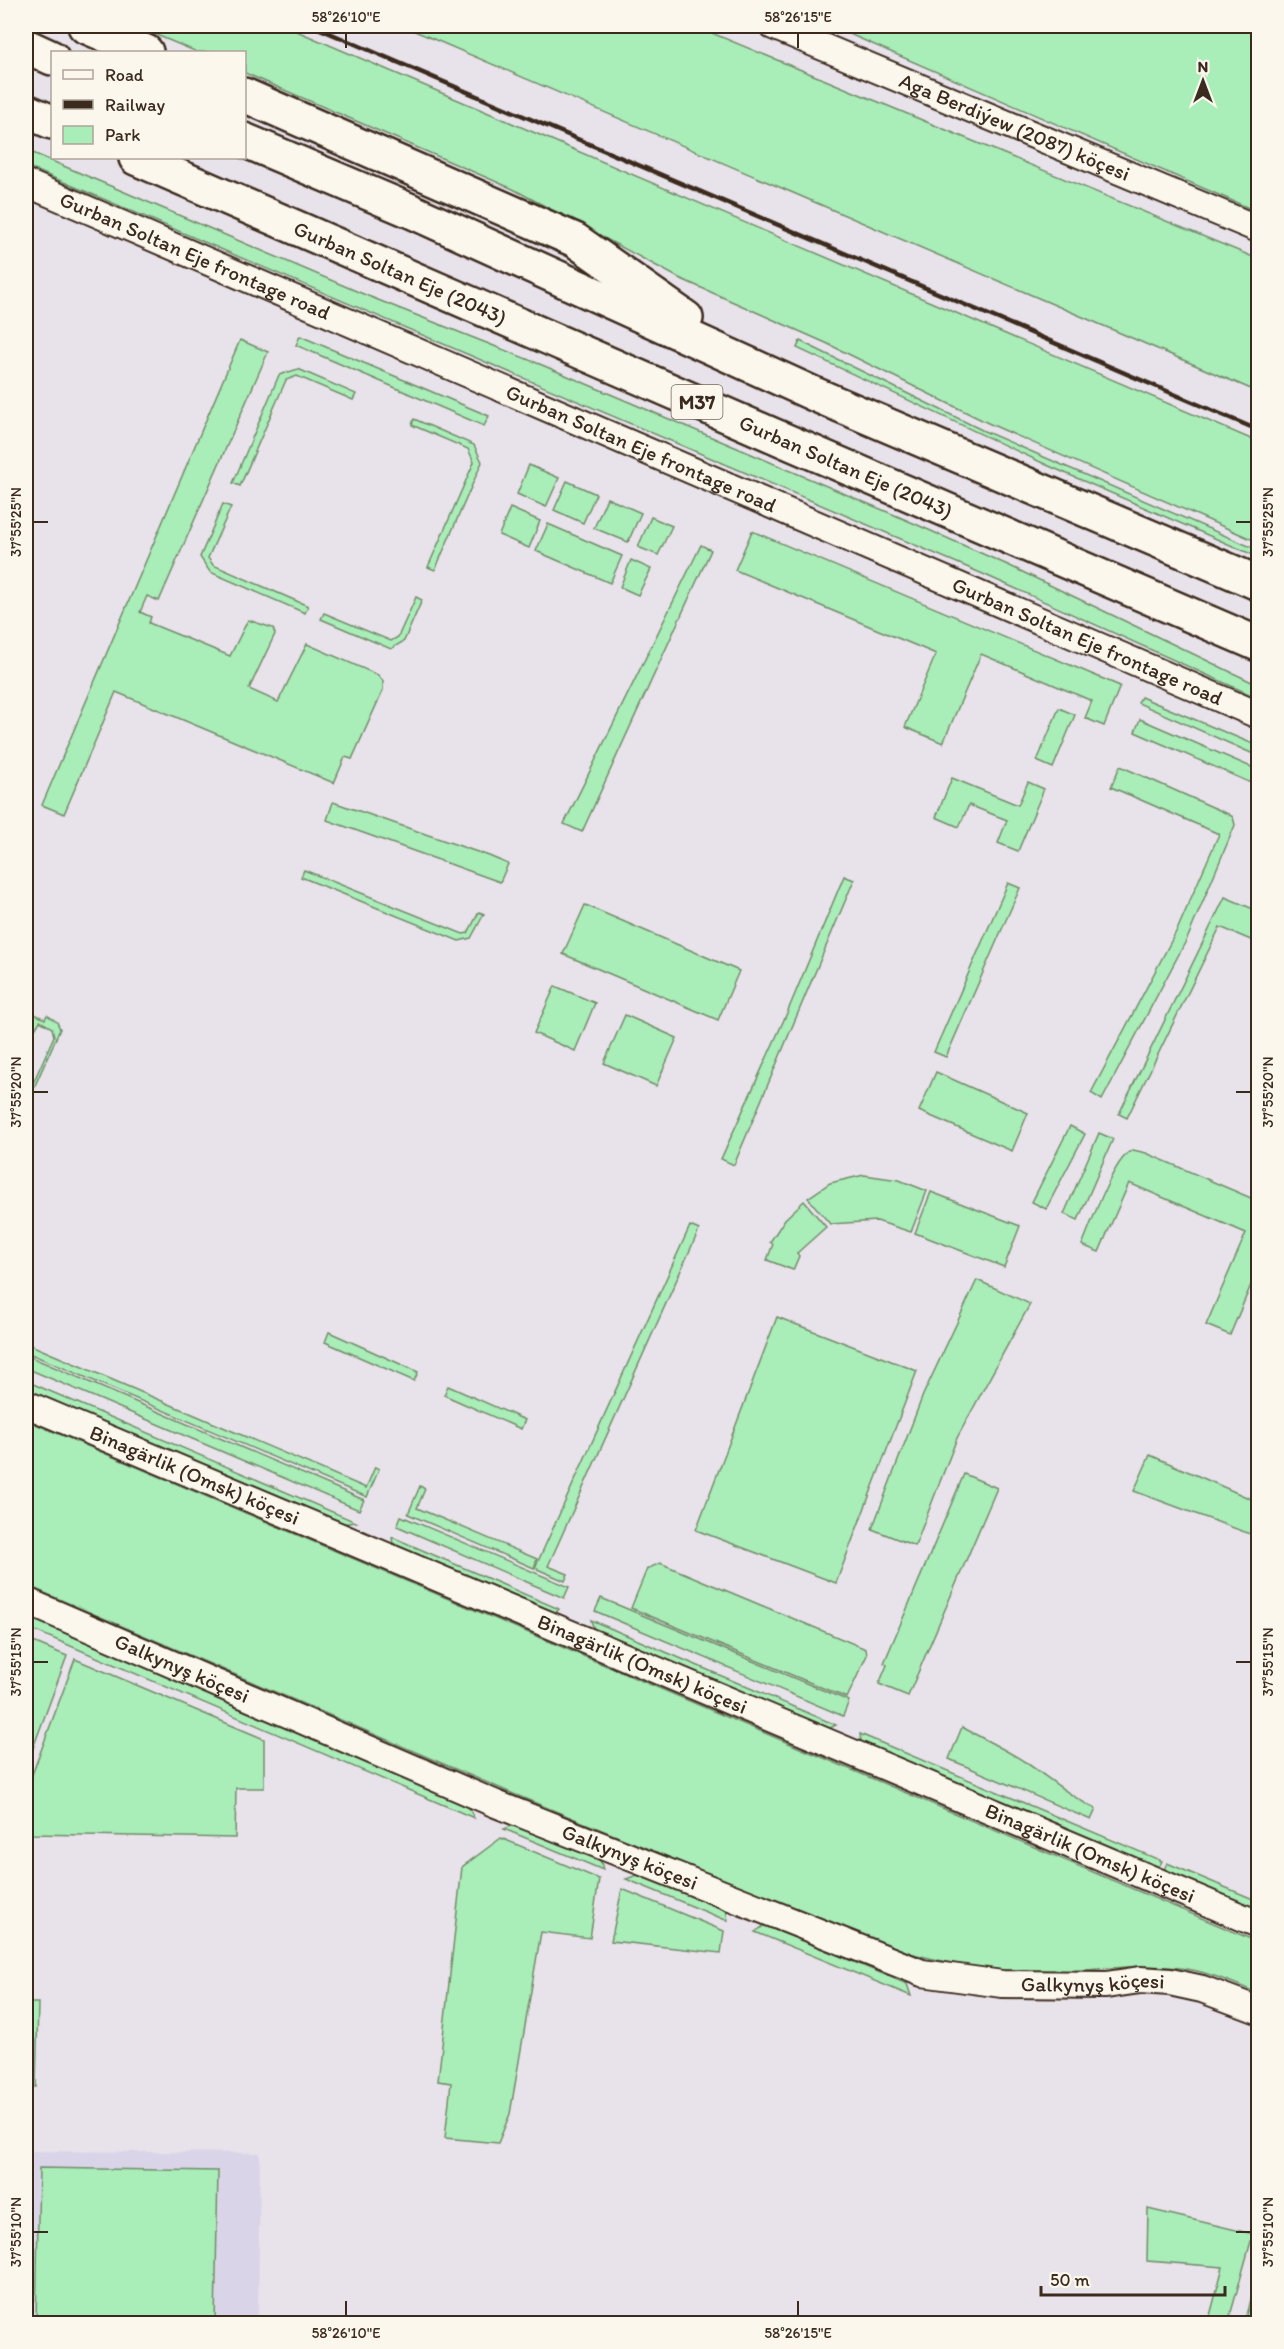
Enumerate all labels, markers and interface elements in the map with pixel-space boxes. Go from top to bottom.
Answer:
text: 58°26'10"E [311,8,381,26]
text: 58°26'15"E [764,8,832,26]
legend [51,51,246,159]
north arrow [1173,51,1233,111]
text: N [1198,57,1208,76]
text: Road [105,64,144,86]
street label: Aga Berdiýew (2087) köçesi [896,67,1134,186]
text: Railway [105,94,166,116]
text: Park [105,124,140,146]
street label: Gurban Soltan Eje frontage road [56,186,334,325]
street label: Gurban Soltan Eje (2043) [290,215,511,330]
street label: Gurban Soltan Eje frontage road [502,379,780,518]
road number: M37 [672,385,722,419]
street label: Gurban Soltan Eje (2043) [736,409,956,523]
text: 37°55'25"N [7,487,25,557]
text: 37°55'25"N [1259,487,1277,557]
street label: Gurban Soltan Eje frontage road [948,571,1227,710]
text: 37°55'20"N [7,1056,25,1128]
text: 37°55'20"N [1259,1056,1277,1128]
street label: Binagärlik (Omsk) köçesi [86,1419,304,1530]
street label: Binagärlik (Omsk) köçesi [534,1608,751,1719]
text: 37°55'15"N [7,1627,25,1697]
text: 37°55'15"N [1259,1627,1277,1697]
street label: Galkynyş köçesi [111,1628,253,1708]
street label: Binagärlik (Omsk) köçesi [981,1797,1199,1908]
street label: Galkynyş köçesi [558,1818,702,1895]
street label: Galkynyş köçesi [1021,1967,1166,1997]
text: 37°55'10"N [7,2197,25,2267]
text: 37°55'10"N [1259,2197,1277,2267]
scale bar [1041,2259,1226,2297]
text: 50 m [1050,2269,1090,2291]
text: 58°26'10"E [311,2324,381,2342]
text: 58°26'15"E [764,2324,832,2342]

